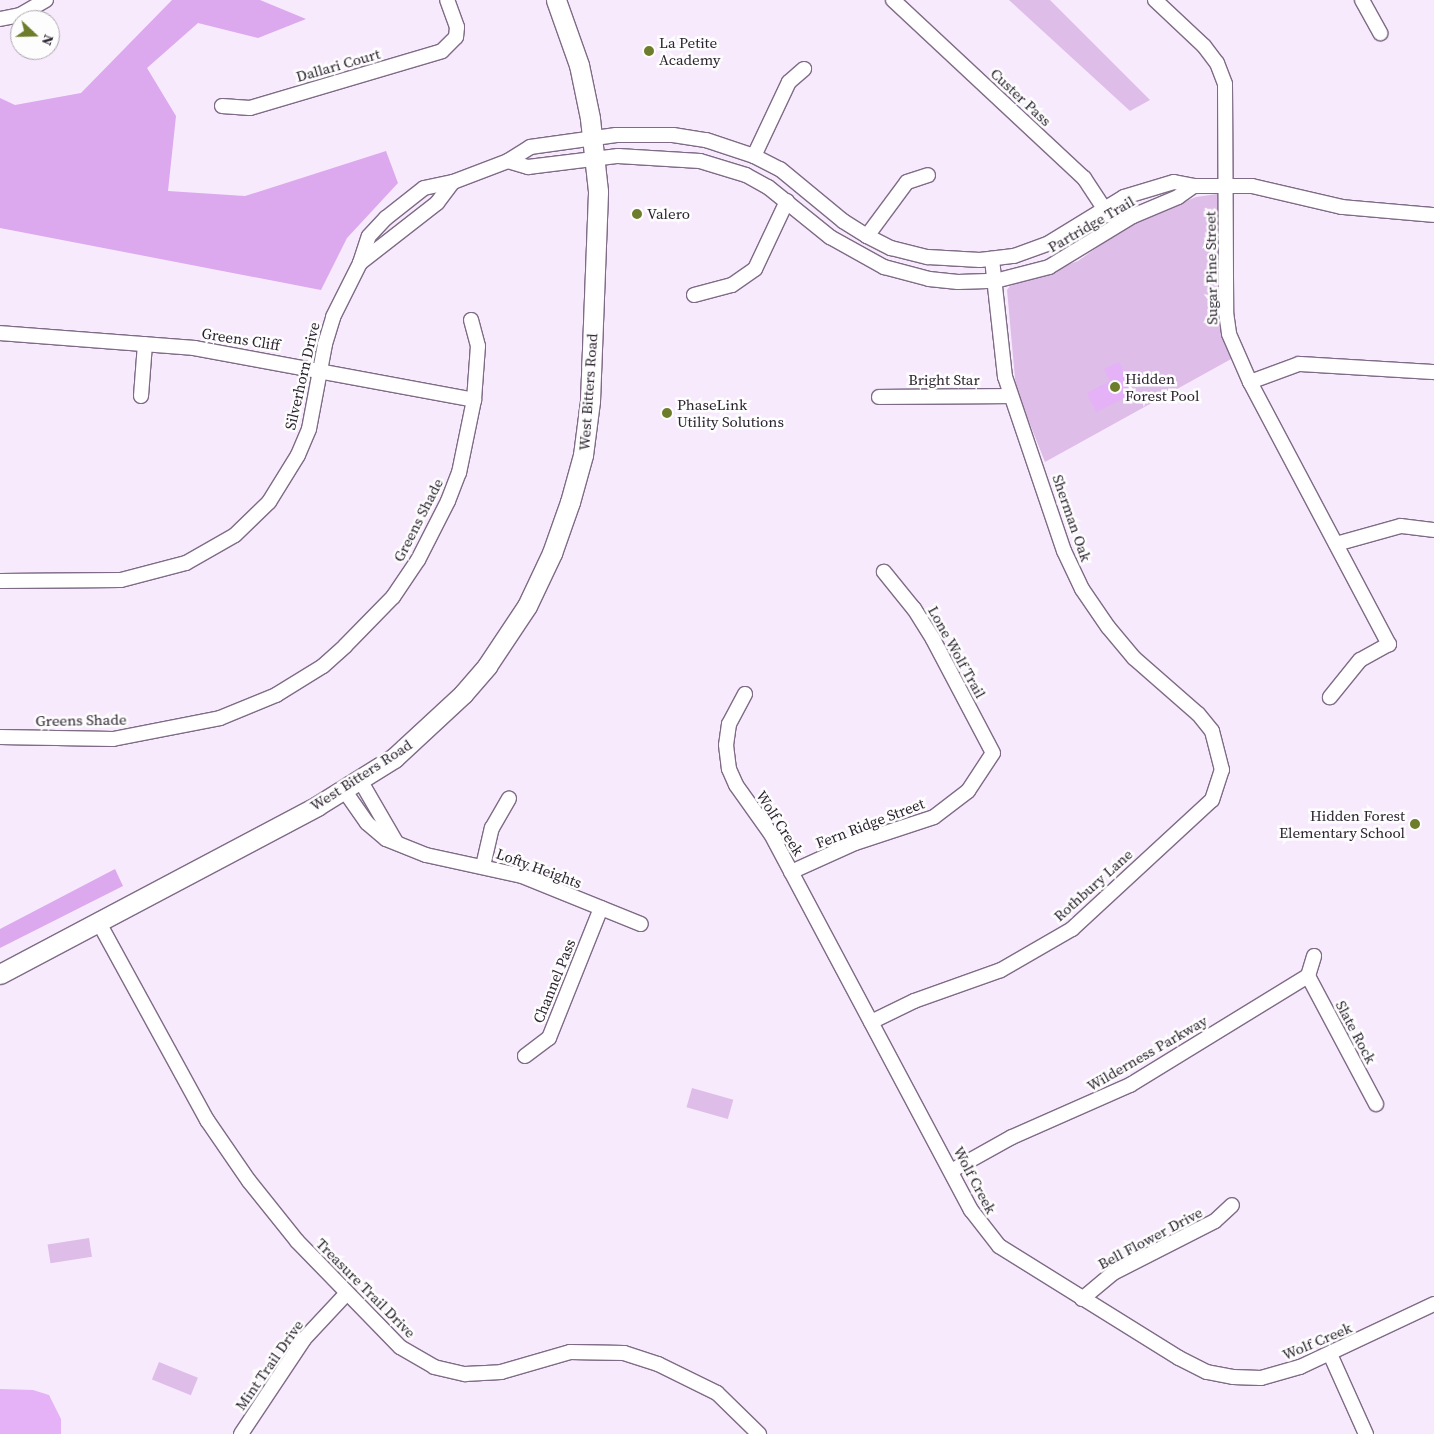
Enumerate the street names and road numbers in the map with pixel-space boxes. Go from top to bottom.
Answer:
street label: Dallari Court [294,44,382,86]
street label: Custer Pass [987,64,1055,130]
street label: Partridge Trail [1044,192,1138,256]
street label: Sugar Pine Street [1201,211,1221,325]
street label: Silverhorn Drive [281,320,323,432]
street label: Greens Cliff [201,324,281,354]
street label: West Bitters Road [575,333,601,451]
street label: Bright Star [908,371,980,389]
street label: Sherman Oak [1049,472,1095,564]
street label: Greens Shade [389,475,447,565]
street label: Lone Wolf Trail [924,602,990,702]
street label: Greens Shade [35,710,127,730]
street label: West Bitters Road [307,735,415,815]
street label: Wolf Creek [752,787,808,859]
street label: Fern Ridge Street [813,794,927,852]
street label: Lofty Heights [494,844,584,892]
street label: Rothbury Lane [1050,845,1136,925]
street label: Channel Pass [529,936,579,1026]
street label: Slate Rock [1332,997,1380,1067]
street label: Wilderness Parkway [1084,1011,1210,1095]
street label: Wolf Creek [950,1143,1000,1217]
street label: Bell Flower Drive [1095,1203,1205,1273]
street label: Treasure Trail Drive [312,1234,420,1342]
street label: Mint Trail Drive [231,1316,307,1414]
street label: Wolf Creek [1280,1318,1354,1364]

